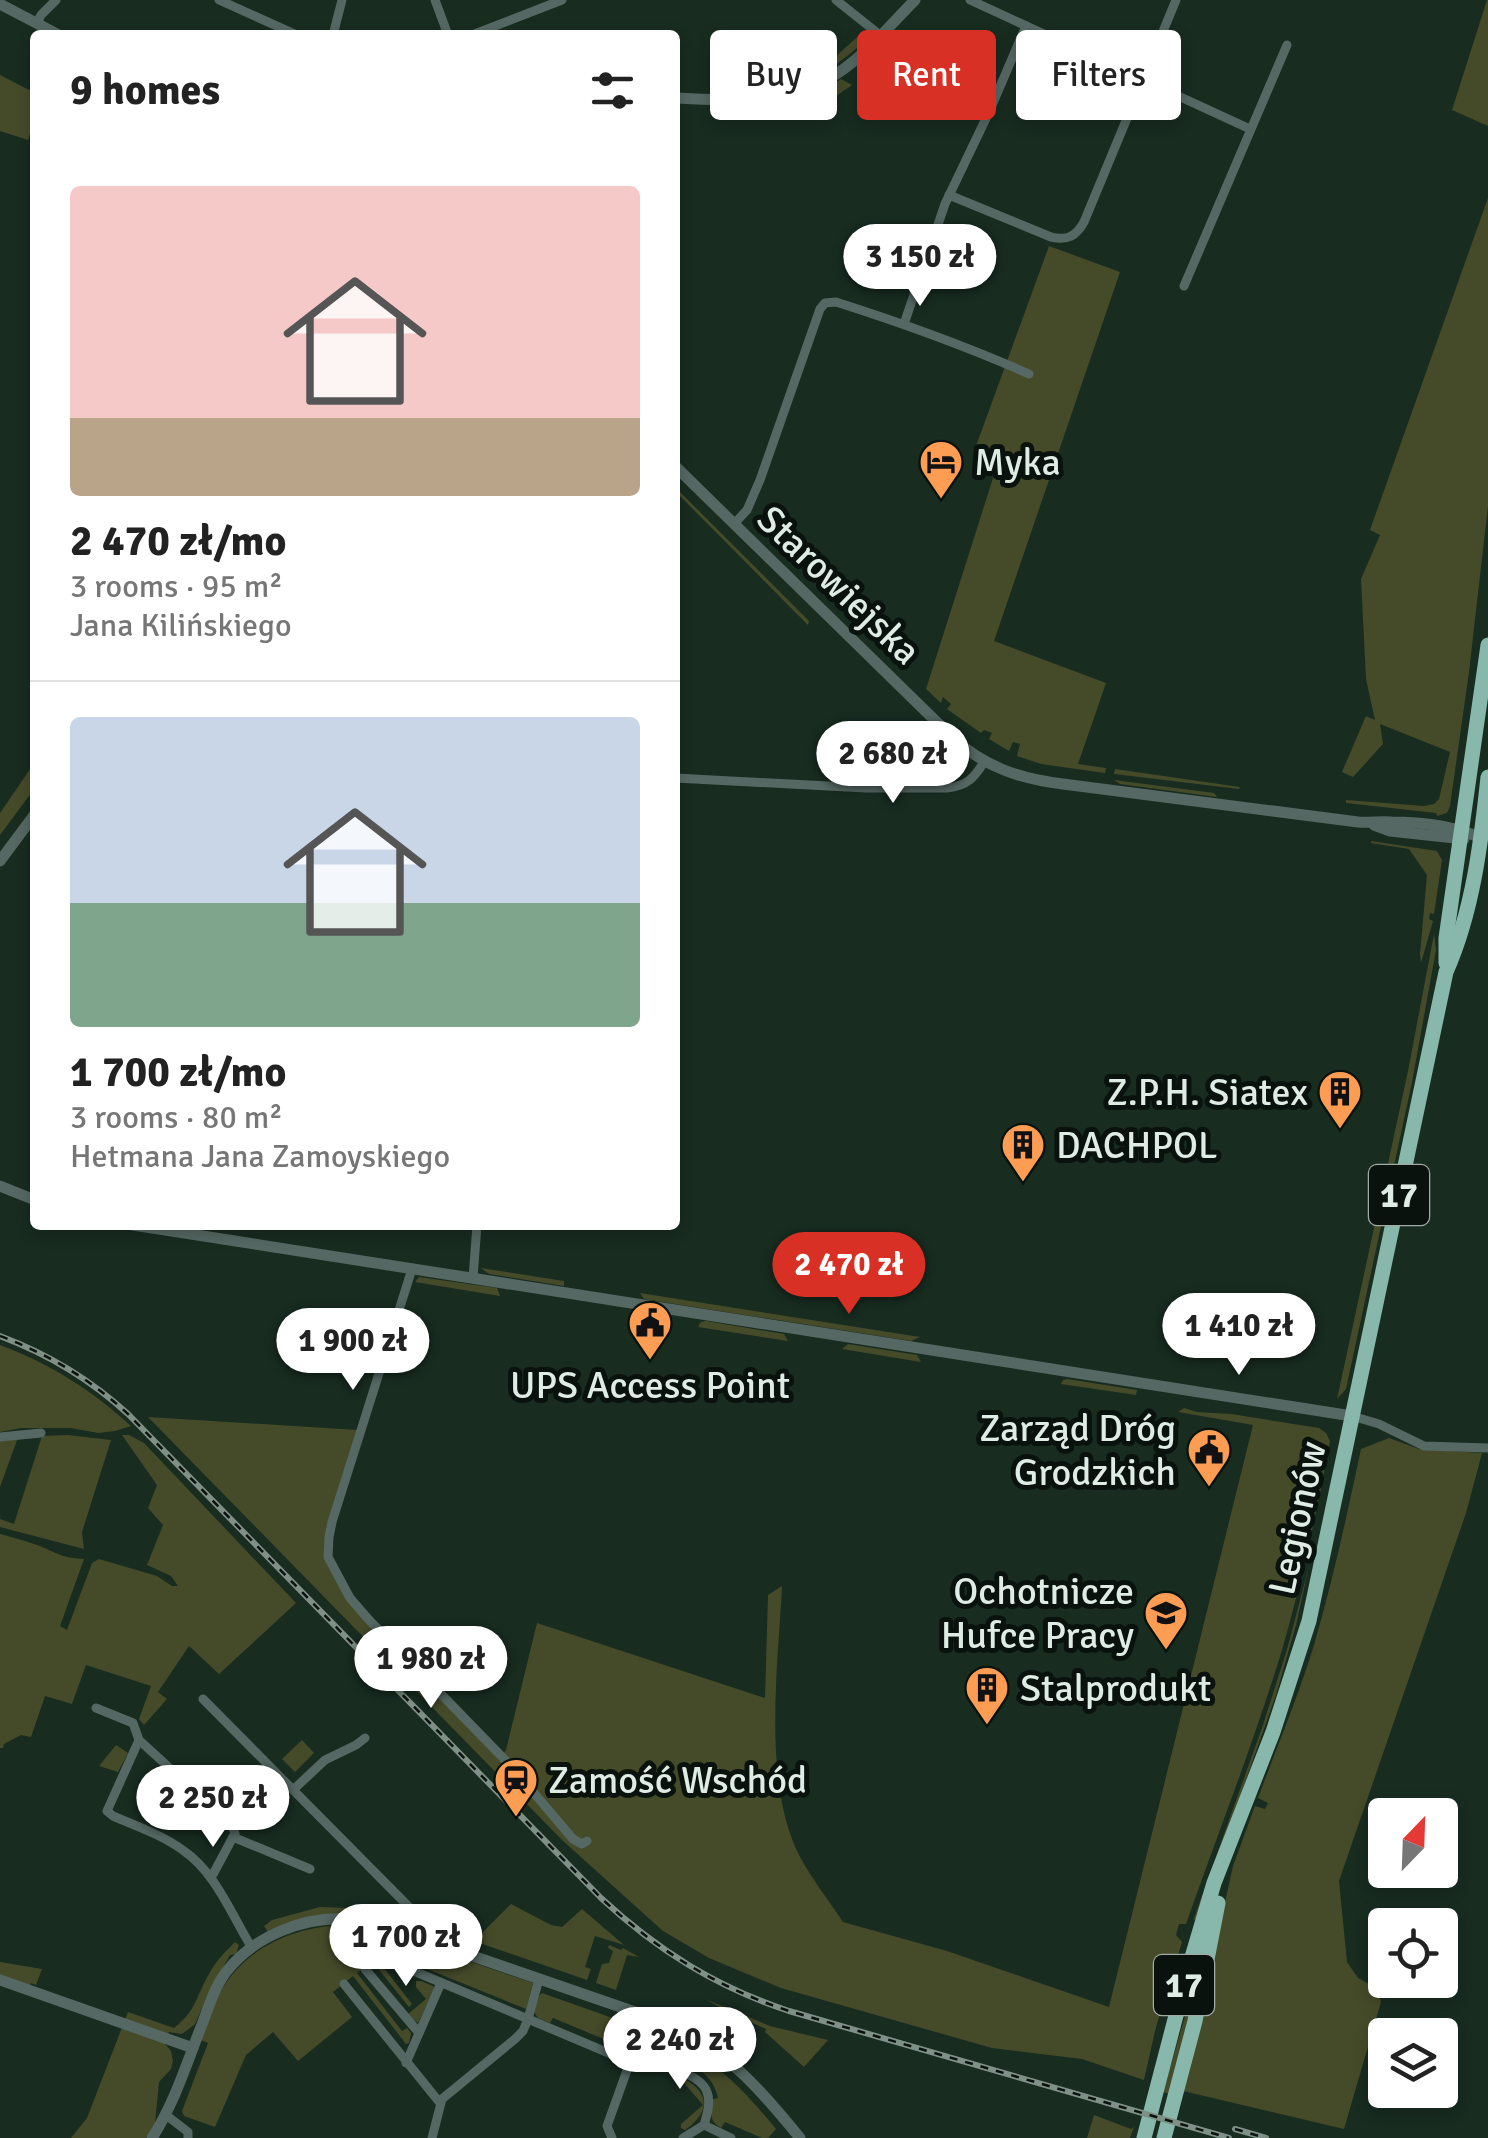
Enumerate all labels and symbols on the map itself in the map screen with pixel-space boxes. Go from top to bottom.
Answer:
pin: 3 150 zł [817,224,1023,309]
hotel icon: Myka [918,439,964,500]
place label: Myka [974,439,1061,486]
street label: Starowiejska [747,496,930,675]
pin: 2 680 zł [790,721,996,806]
place label: Z.P.H. Siatex [1106,1069,1308,1116]
building icon: Z.P.H. Siatex [1317,1069,1363,1130]
building icon: DACHPOL [1000,1122,1046,1183]
place label: DACHPOL [1056,1122,1217,1169]
road number: 17 [1369,1165,1429,1225]
pin: 2 470 zł [746,1232,952,1317]
pin: 1 410 zł [1136,1293,1342,1378]
public building icon: UPS Access Point [627,1300,673,1361]
pin: 1 900 zł [250,1308,456,1393]
place label: UPS Access Point [510,1362,790,1409]
place label: Zarząd Dróg Grodzkich [979,1405,1176,1496]
public building icon: Zarząd Dróg Grodzkich [1186,1427,1232,1488]
street label: Legionów [1258,1437,1337,1599]
place label: Ochotnicze Hufce Pracy [941,1568,1134,1659]
school or university icon: Ochotnicze Hufce Pracy [1143,1590,1189,1651]
pin: 1 980 zł [328,1626,534,1711]
building icon: Stalprodukt [964,1665,1010,1726]
place label: Stalprodukt [1020,1665,1211,1712]
station icon: Zamość Wschód [493,1757,539,1818]
place label: Zamość Wschód [548,1757,807,1804]
pin: 2 250 zł [110,1765,316,1850]
north arrow [1368,1798,1458,1888]
pin: 1 700 zł [303,1904,509,1989]
road number: 17 [1154,1955,1214,2015]
pin: 2 240 zł [577,2007,783,2092]

